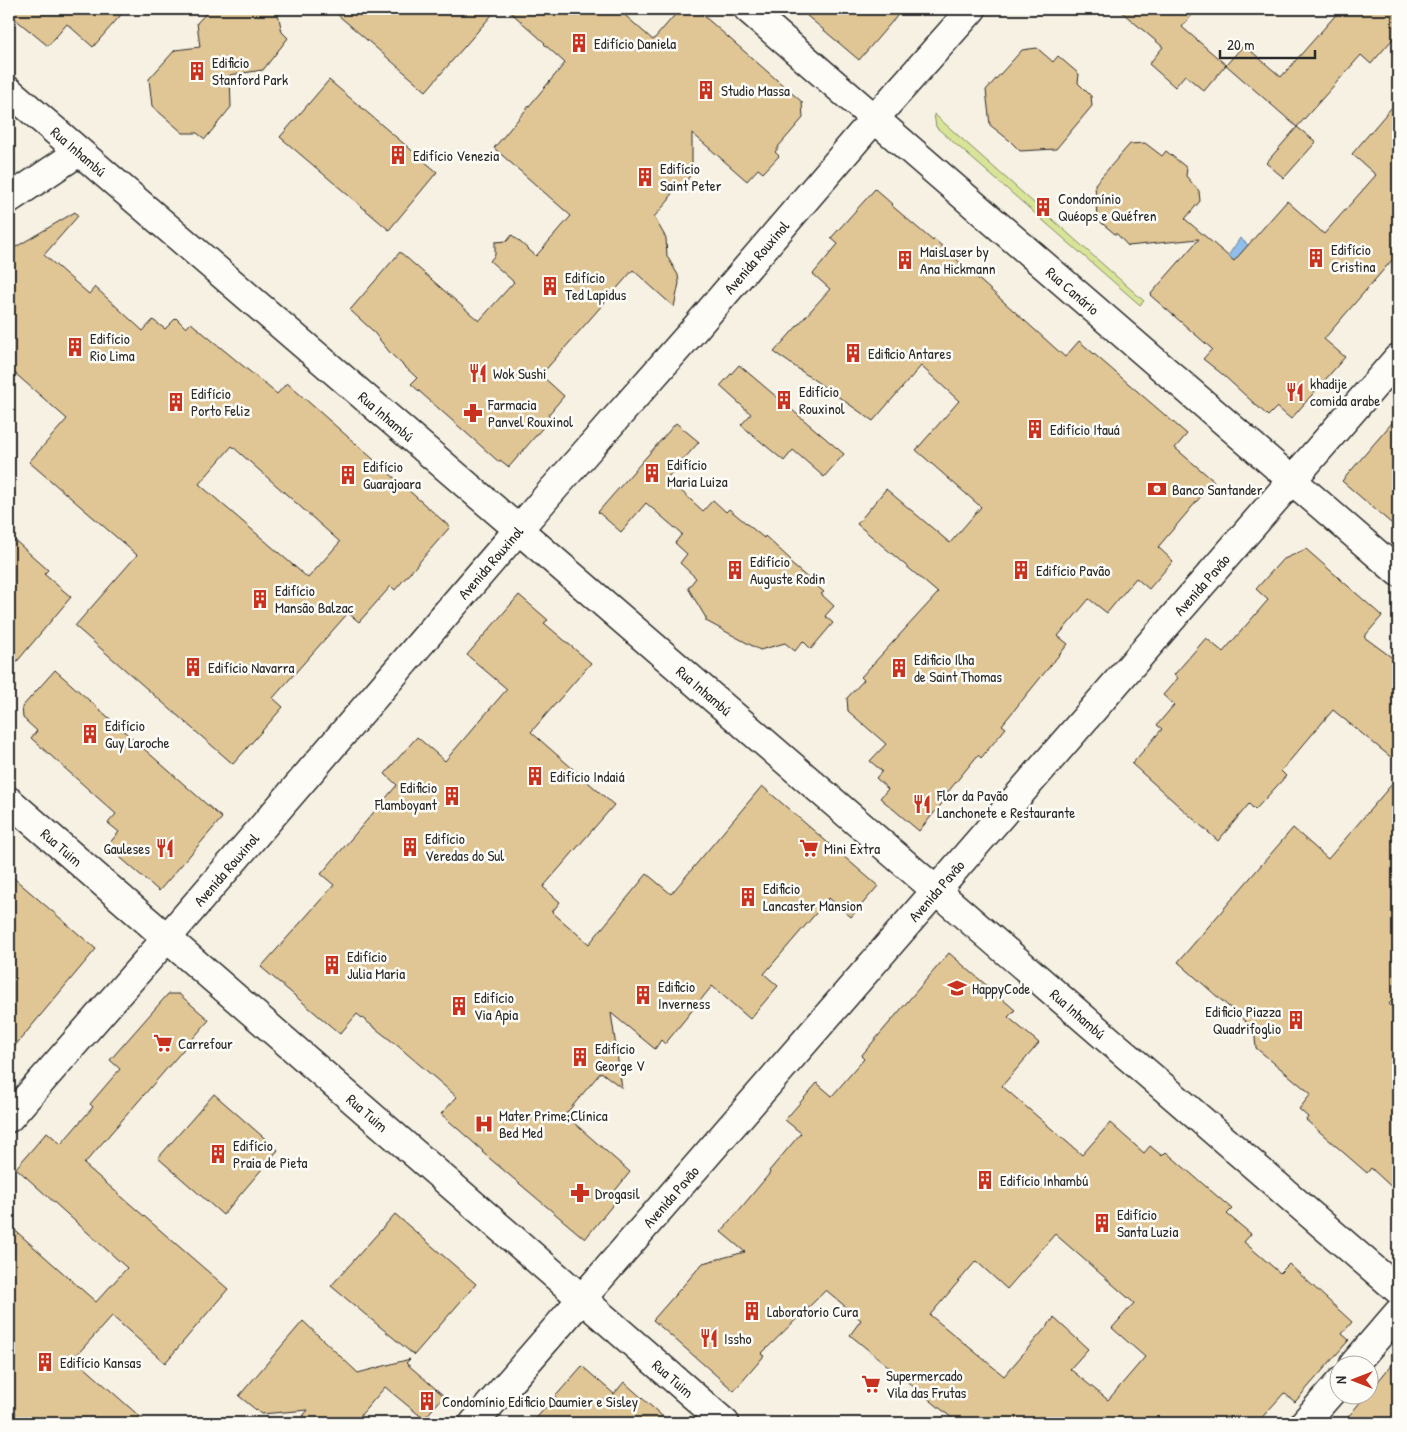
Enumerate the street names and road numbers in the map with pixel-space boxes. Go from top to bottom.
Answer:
street label: Rua Inhambú [46,121,111,181]
street label: Avenida Rouxinol [719,216,794,298]
street label: Rua Canário [1042,262,1104,319]
street label: Rua Inhambú [354,386,419,446]
street label: Avenida Rouxinol [453,521,528,604]
street label: Avenida Pavão [1169,549,1234,620]
street label: Rua Inhambú [672,660,737,720]
street label: Rua Tuim [37,823,87,871]
street label: Avenida Rouxinol [188,828,263,910]
street label: Avenida Pavão [903,855,969,926]
street label: Rua Inhambú [1046,984,1110,1043]
street label: Rua Tuim [342,1089,393,1136]
street label: Avenida Pavão [638,1161,703,1232]
street label: Rua Tuim [648,1354,699,1402]

